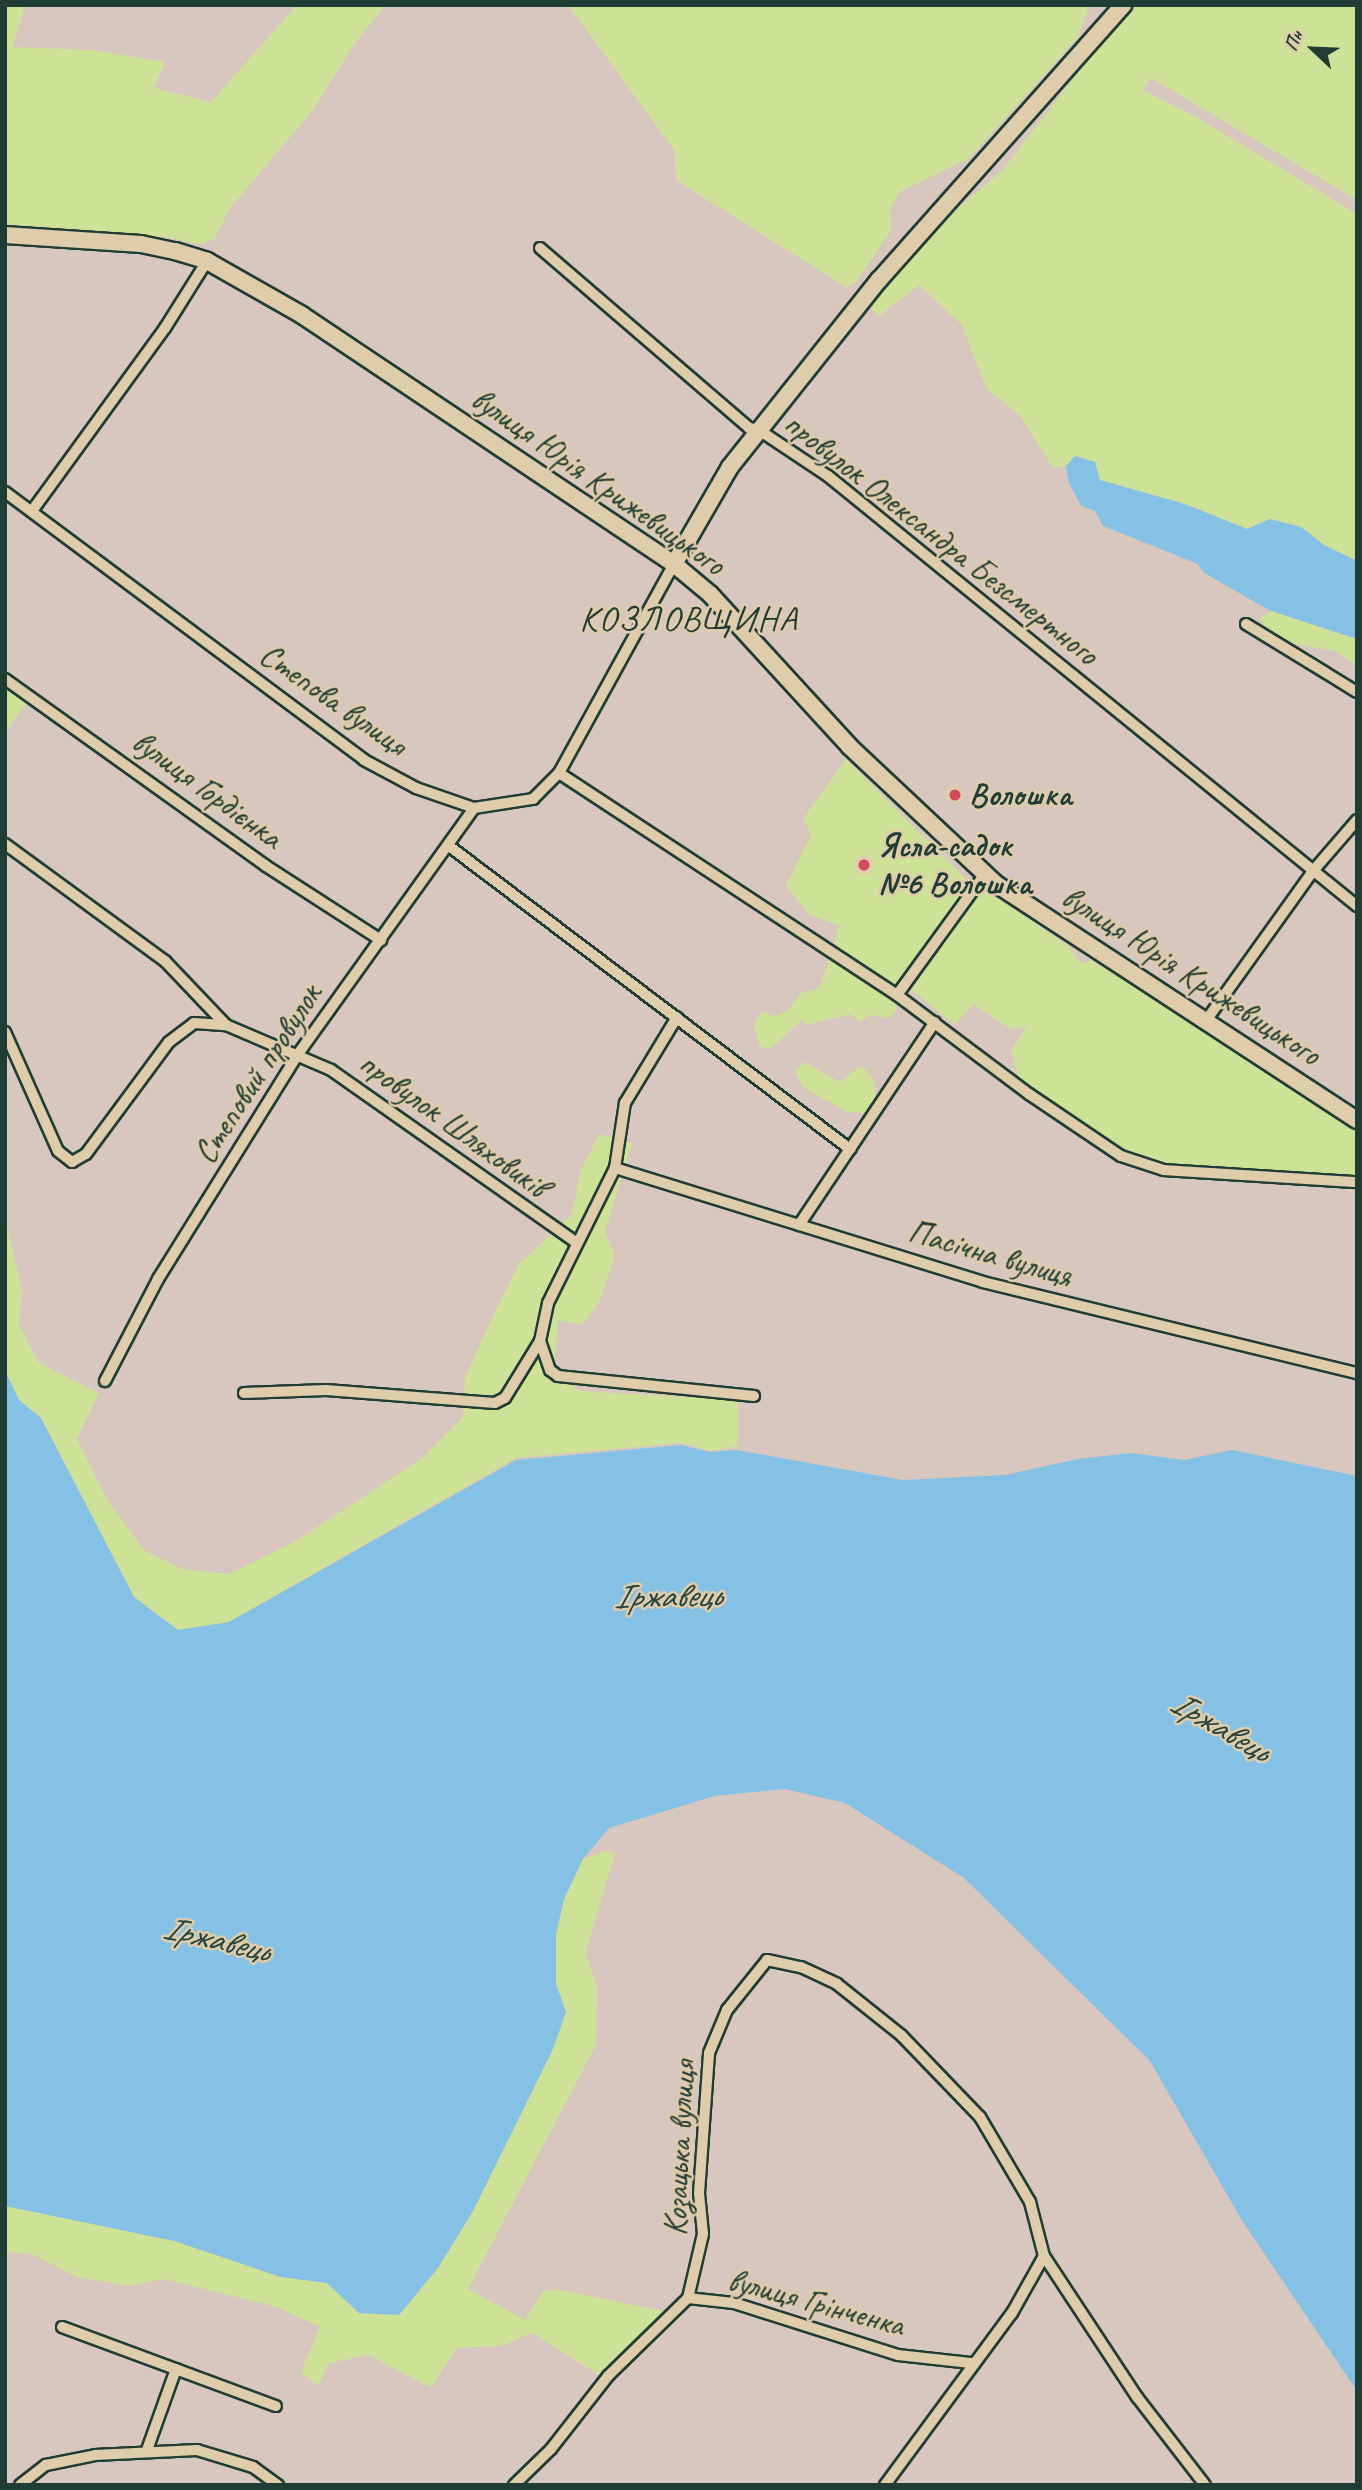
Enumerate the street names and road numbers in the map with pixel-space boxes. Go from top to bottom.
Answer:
street label: вулиця Юрія Крижевицького [465,380,731,584]
street label: провулок Олександра Безсмертного [775,403,1107,675]
street label: Степова вулиця [252,635,414,765]
street label: вулиця Гордієнка [124,722,290,858]
street label: вулиця Юрія Крижевицького [1055,878,1327,1074]
street label: Степовий провулок [185,977,331,1171]
street label: провулок Шляховиків [350,1043,556,1207]
street label: Пасічна вулиця [903,1212,1077,1296]
street label: Козацька вулиця [656,2060,704,2236]
street label: вулиця Грінченка [724,2261,908,2345]

